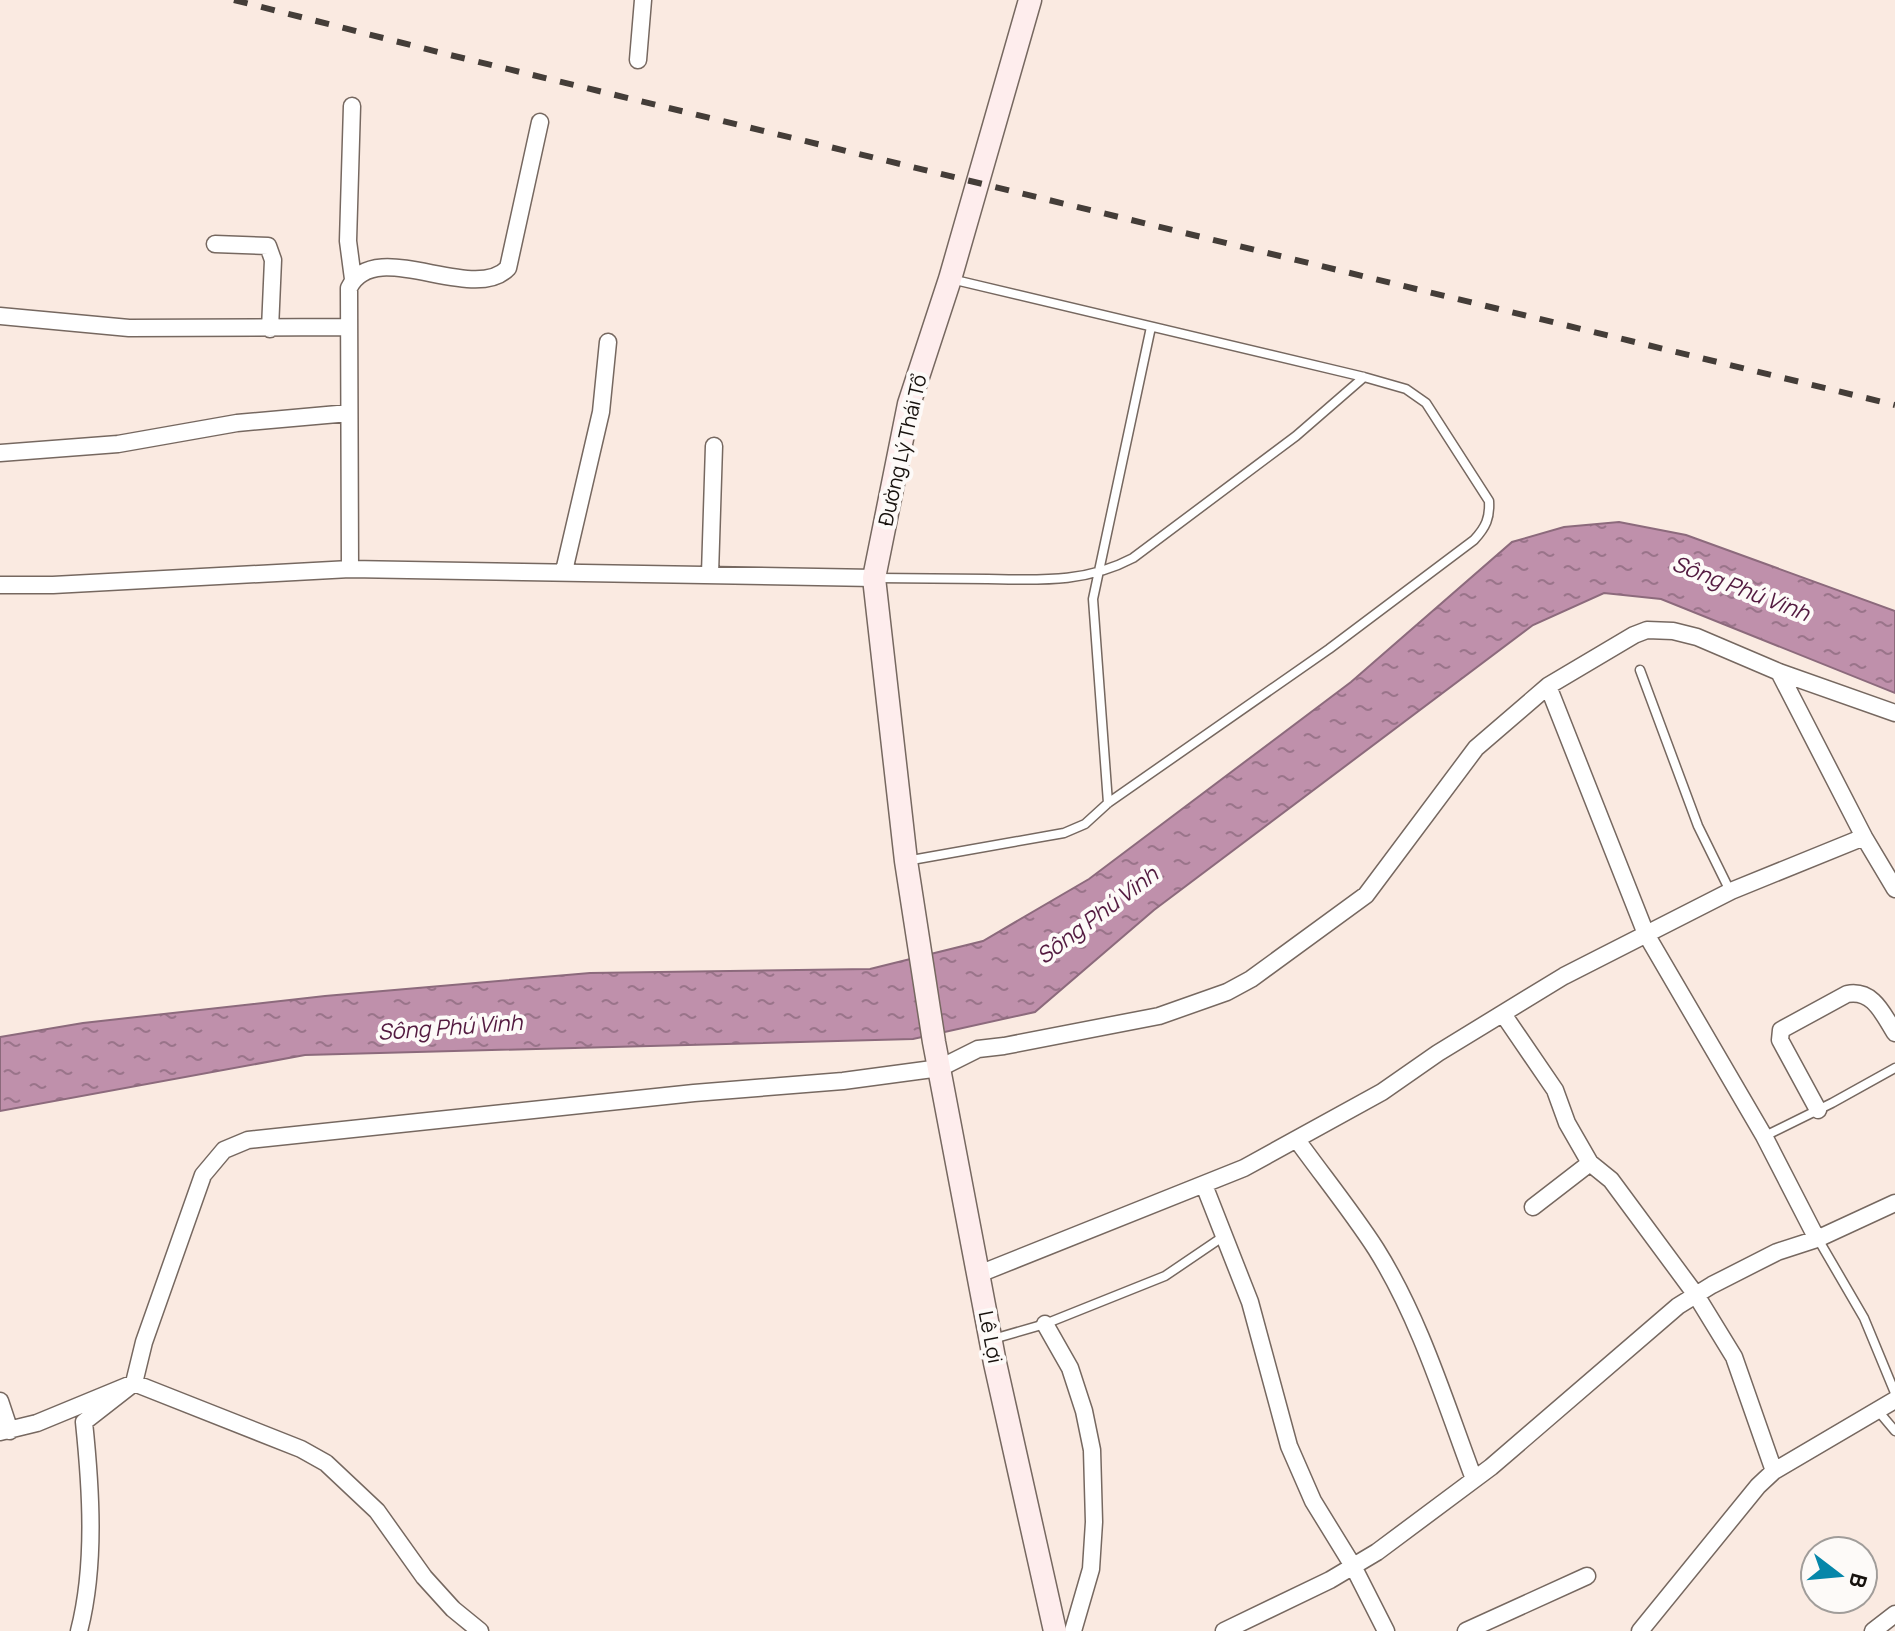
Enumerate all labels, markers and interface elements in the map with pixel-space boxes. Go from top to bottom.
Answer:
street label: Đường Lý Thái Tổ [871,371,933,528]
water label: Sông Phú Vinh [1668,548,1815,628]
water label: Sông Phú Vinh [1030,859,1165,971]
water label: Sông Phú Vinh [377,1007,524,1047]
street label: Lê Lợi [973,1309,1009,1365]
north arrow [1799,1535,1879,1615]
text: B [1842,1570,1875,1591]

